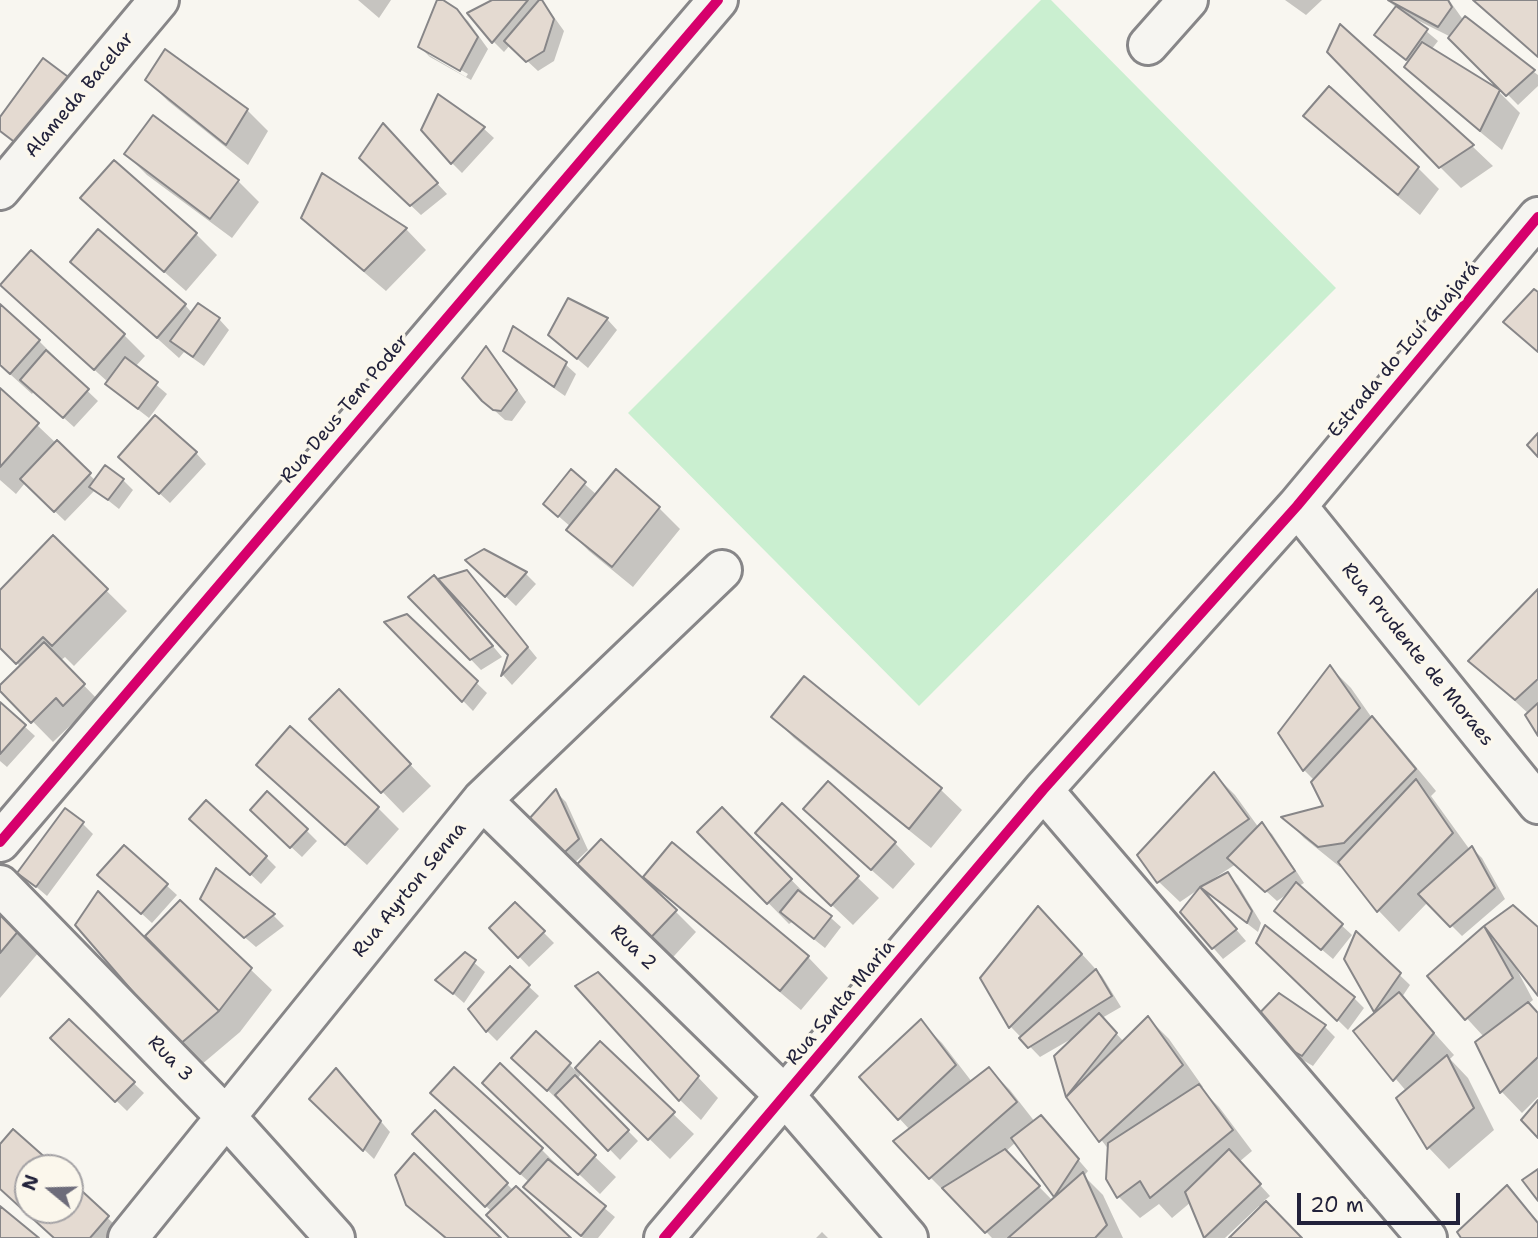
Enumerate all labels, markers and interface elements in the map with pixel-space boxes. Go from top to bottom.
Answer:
street label: Alameda Bacelar [21,27,139,163]
street label: Estrada do Icuí Guajará [1324,257,1484,443]
street label: Rua Deus Tem Poder [276,330,414,488]
street label: Rua Prudente de Moraes [1336,559,1498,751]
street label: Rua Ayrton Senna [348,818,472,962]
street label: Rua 2 [605,921,661,975]
street label: Rua Santa Maria [782,936,900,1070]
street label: Rua 3 [143,1031,197,1087]
north arrow [14,1154,84,1224]
text: N [16,1171,45,1194]
scale bar [1300,1178,1463,1222]
text: 20 m [1310,1191,1364,1219]

